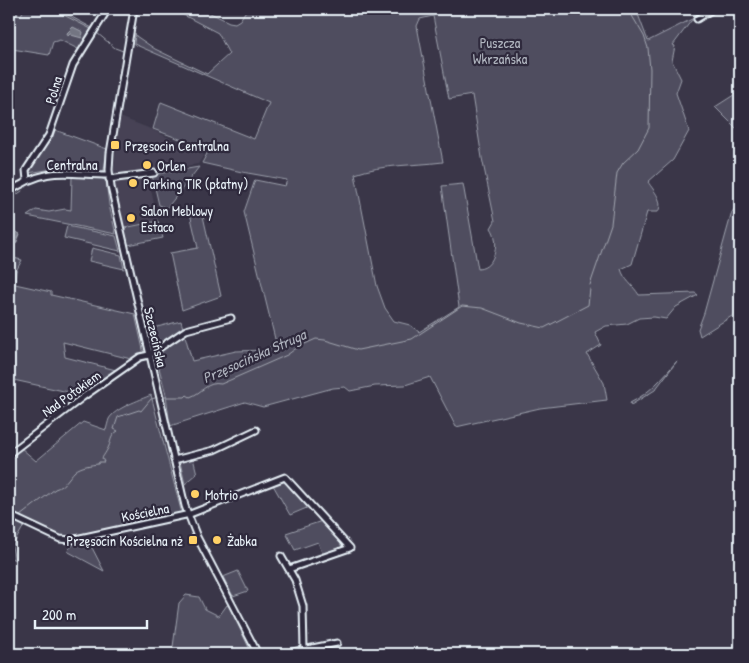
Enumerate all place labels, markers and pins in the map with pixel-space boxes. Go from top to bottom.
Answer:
place label: Przęsocin Centralna [125,136,229,155]
marker: Przęsocin Centralna [109,139,121,151]
place label: Orlen [157,156,186,175]
marker: Orlen [141,159,153,171]
place label: Parking TIR (płatny) [143,174,248,194]
marker: Parking TIR (płatny) [127,177,139,189]
place label: Salon Meblowy Estaco [141,201,213,236]
marker: Salon Meblowy Estaco [125,212,137,224]
place label: Motrio [205,485,238,504]
marker: Motrio [189,488,201,500]
place label: Przęsocin Kościelna nż [67,531,183,550]
place label: Żabka [227,531,257,550]
marker: Przęsocin Kościelna nż [187,534,199,546]
marker: Żabka [211,534,223,546]

